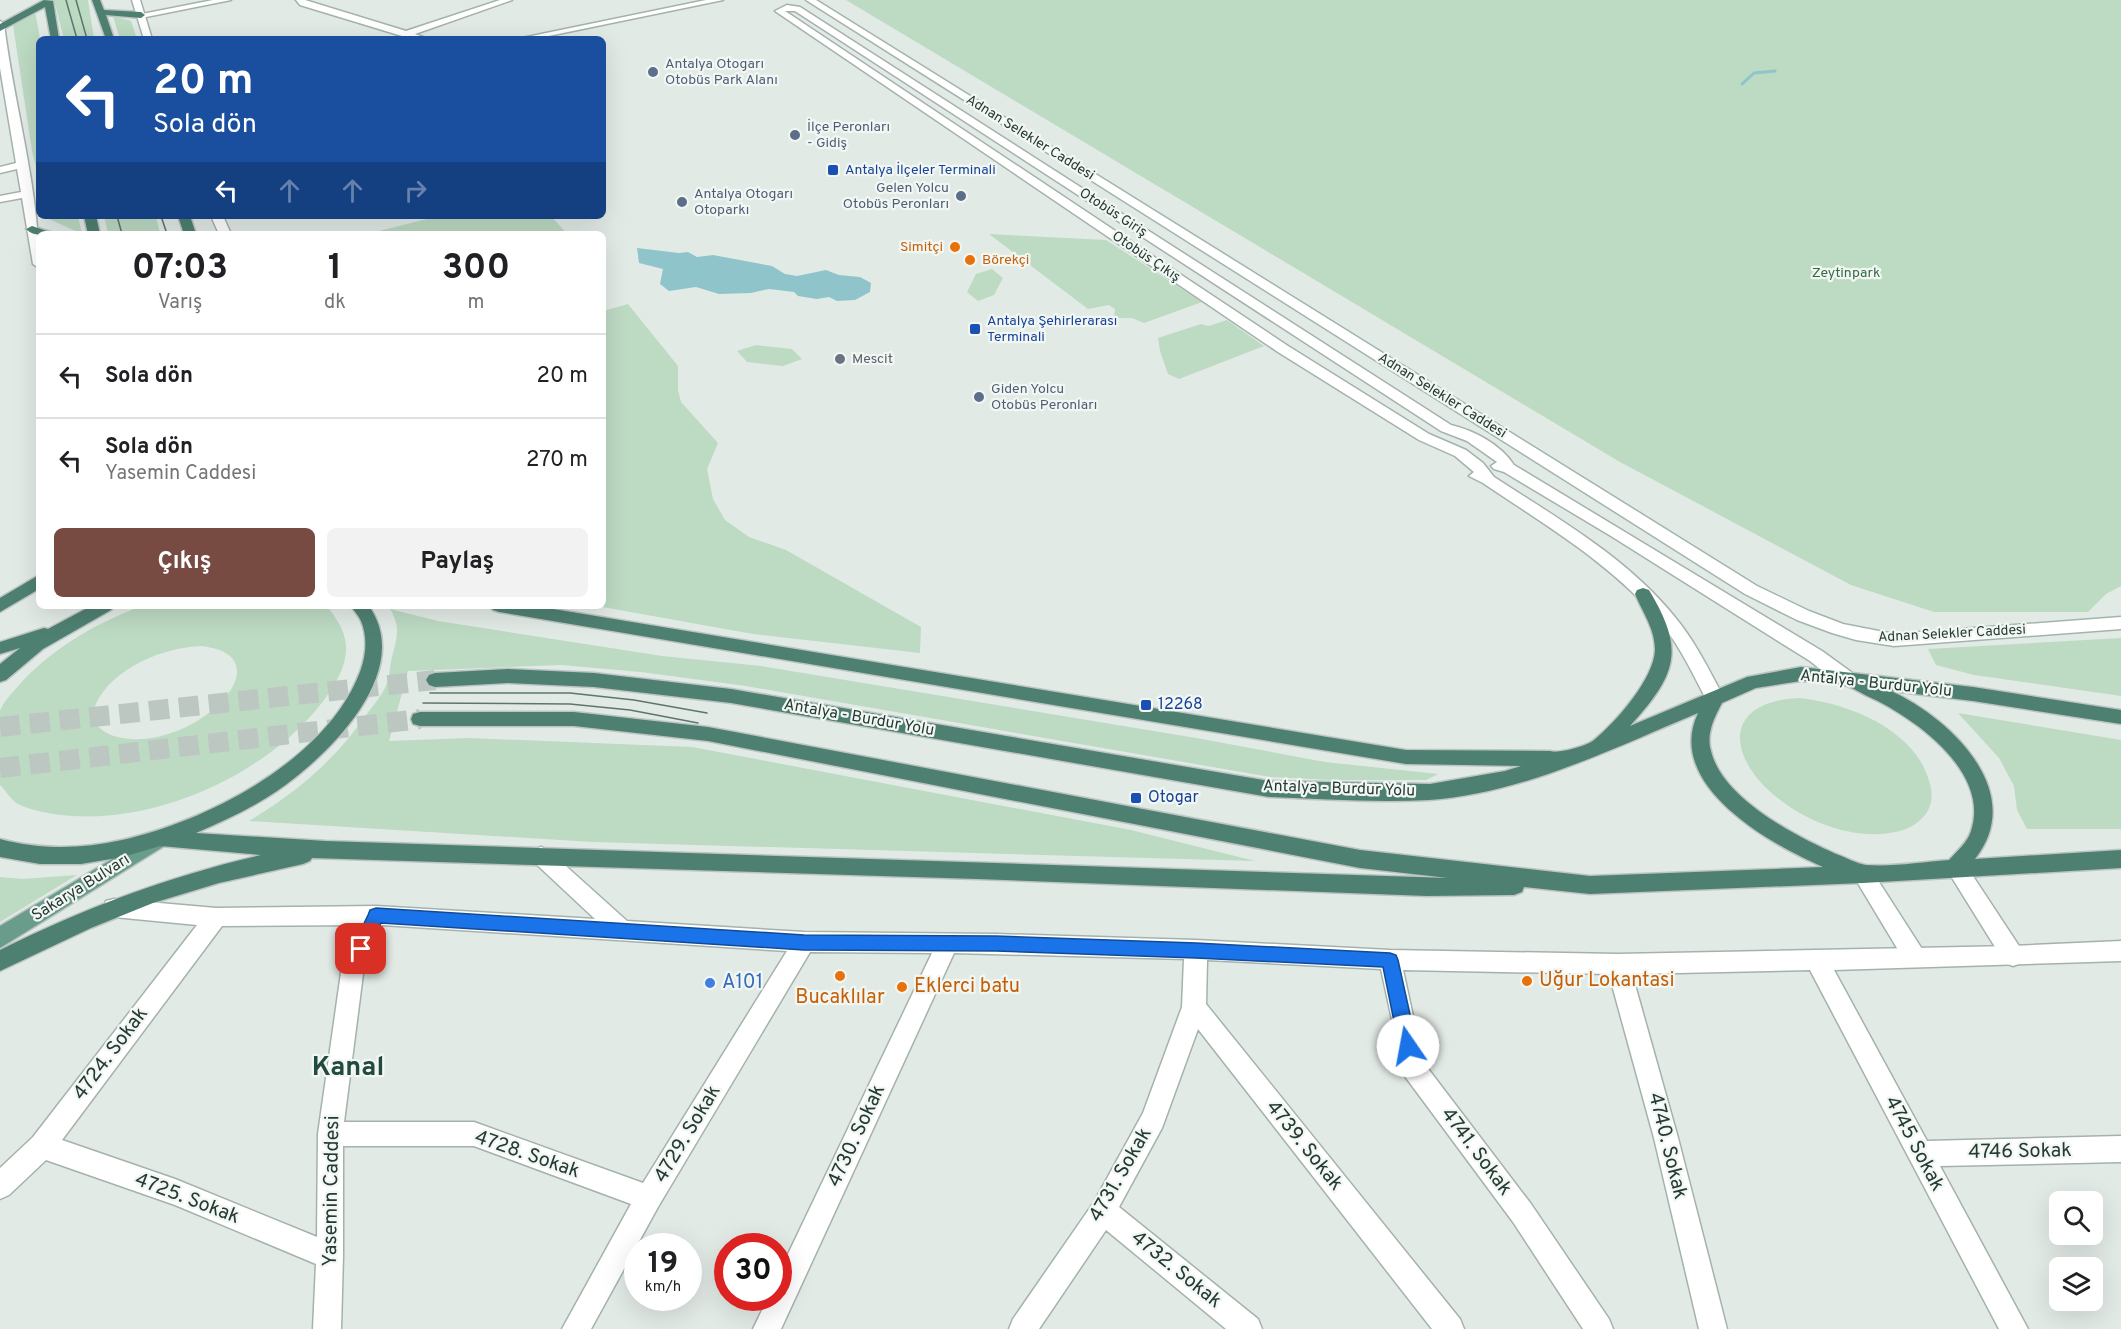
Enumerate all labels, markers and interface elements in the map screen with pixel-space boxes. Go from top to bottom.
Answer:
text: 20 m [153,56,254,109]
place label: Antalya Otogarı Otobüs Park Alanı [665,56,778,89]
icon: left [54,60,132,138]
marker: Antalya Otogarı Otobüs Park Alanı [646,65,660,79]
street label: Adnan Selekler Caddesi [963,92,1097,184]
text: Sola dön [153,108,257,142]
place label: İlçe Peronları - Gidiş [807,118,890,152]
marker: İlçe Peronları - Gidiş [788,128,802,142]
place label: Antalya İlçeler Terminali [845,161,996,179]
marker: Antalya İlçeler Terminali [826,163,840,177]
icon: left [210,174,243,207]
icon: ahead [273,174,306,207]
icon: ahead [336,174,369,207]
icon: right [399,174,432,207]
place label: Gelen Yolcu Otobüs Peronları [843,180,949,213]
street label: Otobüs Giriş [1076,185,1150,241]
place label: Antalya Otogarı Otoparkı [694,186,793,219]
marker: Gelen Yolcu Otobüs Peronları [954,189,968,203]
marker: Antalya Otogarı Otoparkı [675,195,689,209]
street label: Otobüs Çıkış [1108,228,1184,286]
place label: Simitçi [900,239,943,256]
marker: Simitçi [948,240,962,254]
text: 07:03 [132,246,228,292]
text: 1 [328,246,342,292]
text: 300 [442,246,510,292]
place label: Börekçi [982,252,1029,269]
marker: Börekçi [963,253,977,267]
park label: Zeytinpark [1812,265,1880,282]
text: Varış [158,290,202,316]
text: dk [324,290,346,316]
text: m [467,290,484,316]
place label: Antalya Şehirlerarası Terminali [987,313,1117,346]
marker: Antalya Şehirlerarası Terminali [968,322,982,336]
street label: Adnan Selekler Caddesi [1375,350,1509,442]
place label: Mescit [852,351,893,368]
marker: Mescit [833,352,847,366]
icon: left [54,360,87,393]
text: Sola dön [105,363,193,390]
text: 20 m [537,363,588,390]
place label: Giden Yolcu Otobüs Peronları [991,381,1097,414]
marker: Giden Yolcu Otobüs Peronları [972,390,986,404]
text: Sola dön [105,434,193,461]
icon: left [54,444,87,477]
text: 270 m [526,447,588,474]
text: Yasemin Caddesi [105,461,256,487]
button: Çıkış [54,528,315,597]
button: Paylaş [327,528,588,597]
street label: Adnan Selekler Caddesi [1878,622,2026,646]
street label: Antalya - Burdur Yolu [1799,666,1953,702]
street label: Antalya - Burdur Yolu [782,695,936,741]
place label: 12268 [1158,695,1203,715]
marker: 12268 [1139,698,1153,712]
street label: Antalya - Burdur Yolu [1263,776,1415,802]
place label: Otogar [1148,788,1199,808]
marker: Otogar [1129,791,1143,805]
street label: Sakarya Bulvarı [28,850,134,926]
pin [335,923,386,974]
icon: arrive [344,932,377,965]
place label: Uğur Lokantasi [1539,968,1674,994]
marker: Bucaklılar [833,969,847,983]
place label: A101 [722,970,763,996]
place label: Eklerci batu [914,974,1020,1000]
marker: Uğur Lokantasi [1520,974,1534,988]
marker: A101 [703,976,717,990]
marker: Eklerci batu [895,980,909,994]
place label: Bucaklılar [795,985,885,1011]
street label: 4724. Sokak [68,1002,154,1106]
position arrow [1376,1014,1440,1078]
district label: Kanal [312,1051,384,1085]
street label: 4729. Sokak [649,1080,727,1188]
street label: 4730. Sokak [822,1081,892,1191]
street label: 4740. Sokak [1641,1090,1693,1202]
street label: 4745 Sokak [1878,1092,1950,1196]
street label: 4739. Sokak [1260,1095,1348,1197]
street label: 4741. Sokak [1434,1103,1518,1201]
street label: Yasemin Caddesi [318,1115,346,1267]
street label: 4731. Sokak [1084,1123,1158,1227]
street label: 4728. Sokak [471,1125,583,1185]
street label: 4746 Sokak [1968,1138,2072,1166]
street label: 4725. Sokak [131,1167,243,1231]
map controls [2049,1191,2103,1311]
button: search [2049,1191,2103,1245]
street label: 4732. Sokak [1125,1225,1227,1315]
speed limit sign: 30 [714,1233,792,1311]
text: 19 [648,1246,678,1283]
button: layers [2049,1257,2103,1311]
text: km/h [645,1278,681,1297]

